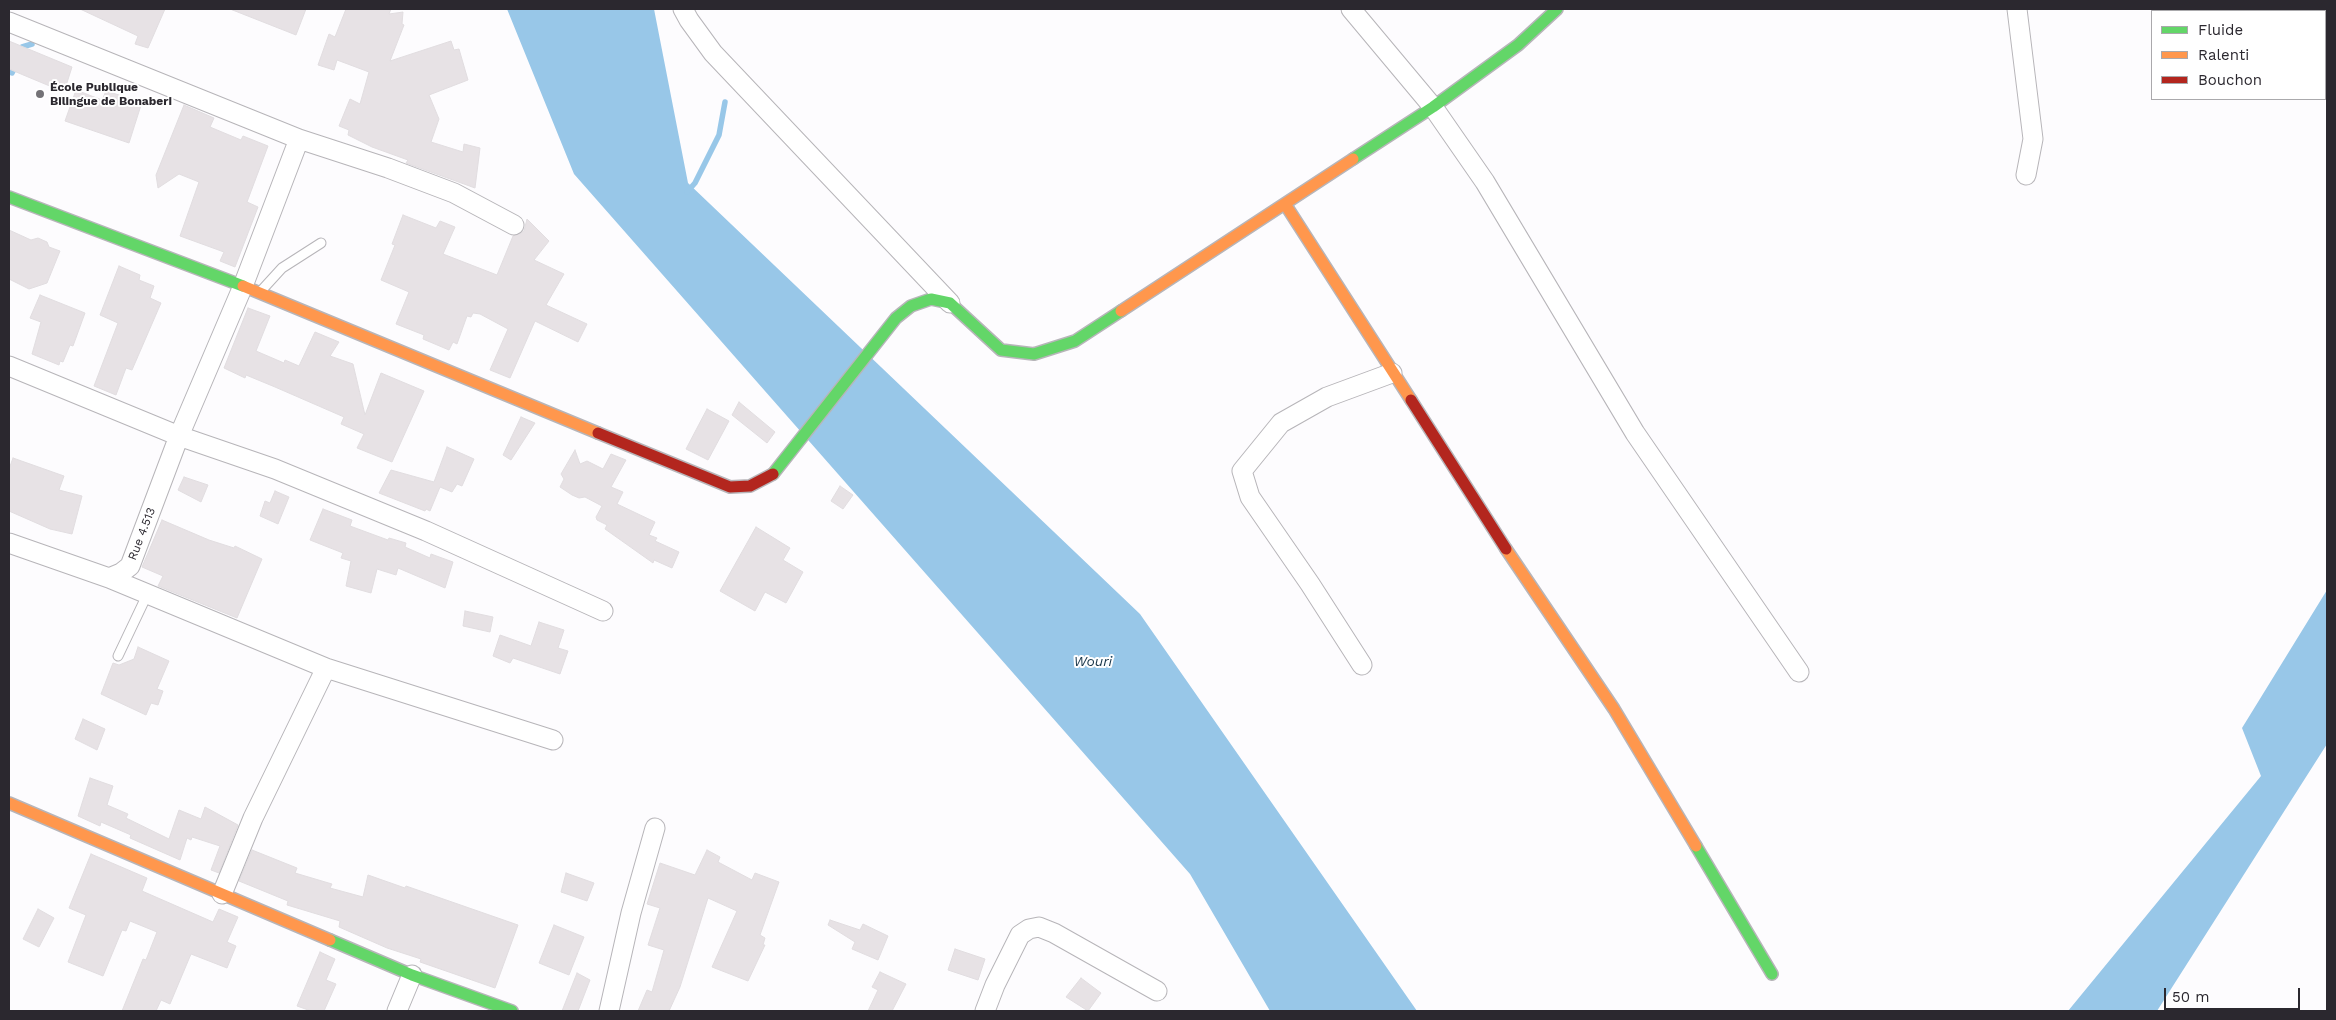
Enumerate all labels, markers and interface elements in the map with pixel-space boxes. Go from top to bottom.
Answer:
legend [2151,10,2326,100]
text: Fluide [2198,21,2243,39]
text: Ralenti [2198,46,2249,64]
text: Bouchon [2198,71,2262,89]
place label: École Publique Bilingue de Bonaberi [50,80,172,108]
marker: École Publique Bilingue de Bonaberi [34,88,46,100]
street label: Rue 4.513 [125,506,159,562]
water label: Wouri [1074,654,1112,670]
scale bar [2166,978,2302,1010]
text: 50 m [2172,988,2209,1006]

